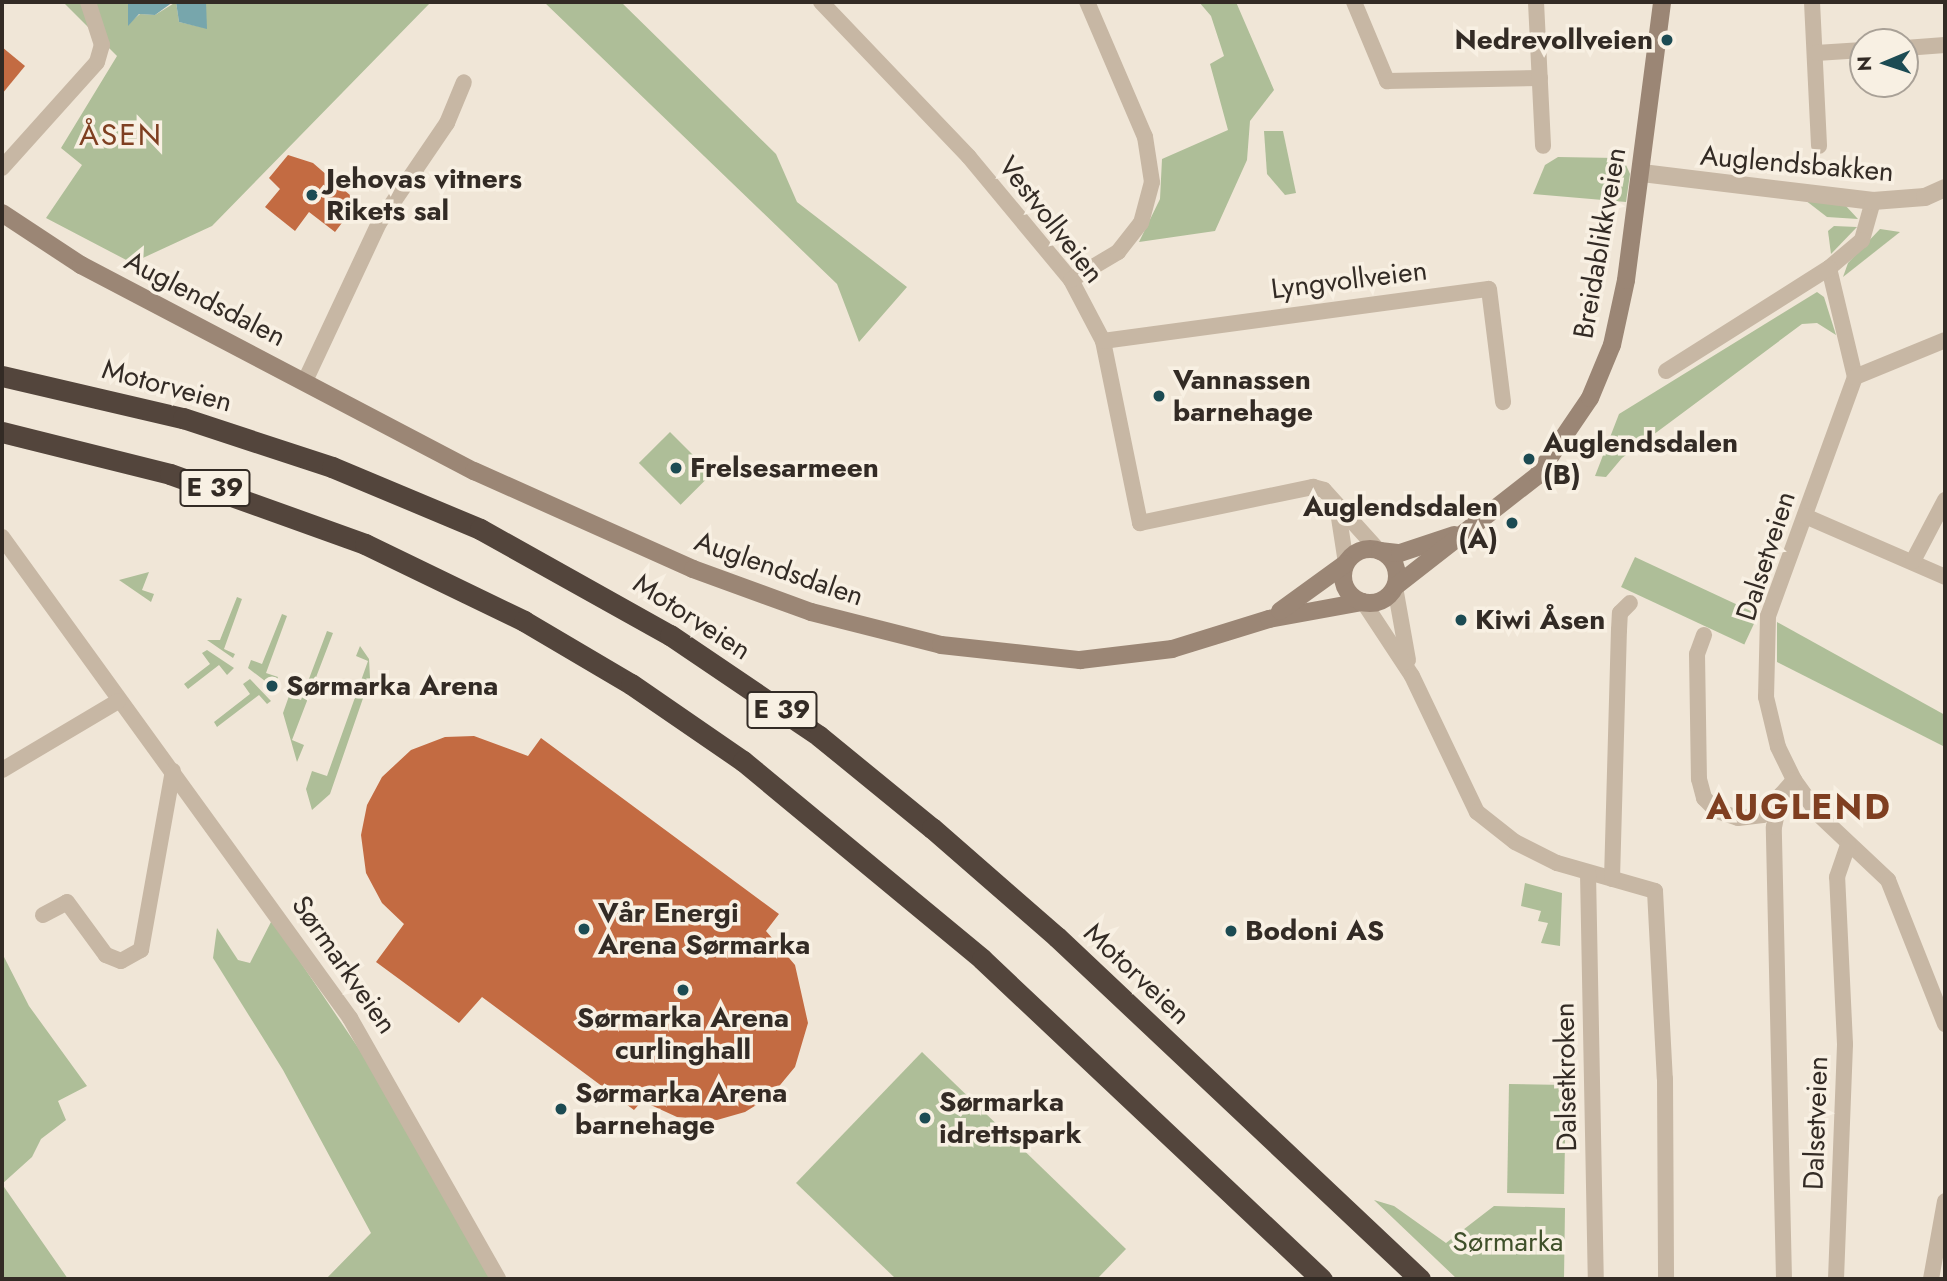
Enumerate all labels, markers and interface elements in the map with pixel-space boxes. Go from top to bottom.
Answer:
place label: Nedrevollveien [1455,23,1653,57]
north arrow [1849,28,1919,98]
marker: Nedrevollveien [1659,32,1675,48]
text: N [1851,56,1878,72]
district label: ÅSEN [80,117,162,153]
street label: Auglendsbakken [1699,139,1895,189]
street label: Breidablikkveien [1567,145,1633,341]
street label: Vestvollveien [991,150,1111,290]
place label: Jehovas vitners Rikets sal [326,162,522,228]
marker: Jehovas vitners Rikets sal [304,187,320,203]
street label: Auglendsdalen [119,244,291,354]
street label: Lyngvollveien [1269,254,1429,306]
street label: Motorveien [98,353,236,419]
place label: Vannassen barnehage [1173,363,1313,429]
marker: Vannassen barnehage [1151,388,1167,404]
place label: Auglendsdalen (B) [1543,426,1738,492]
place label: Frelsesarmeen [690,451,879,485]
marker: Auglendsdalen (B) [1521,451,1537,467]
marker: Frelsesarmeen [668,460,684,476]
road number: E 39 [178,466,252,510]
street label: Dalsetveien [1729,487,1803,625]
place label: Auglendsdalen (A) [1303,490,1498,556]
marker: Auglendsdalen (A) [1504,515,1520,531]
street label: Auglendsdalen [690,524,868,614]
street label: Motorveien [627,567,757,667]
place label: Kiwi Åsen [1475,603,1605,637]
marker: Kiwi Åsen [1453,612,1469,628]
place label: Sørmarka Arena [286,669,498,703]
marker: Sørmarka Arena [264,678,280,694]
road number: E 39 [745,688,819,732]
district label: AUGLEND [1707,786,1891,828]
street label: Sørmarkveien [284,890,404,1040]
place label: Vår Energi Arena Sørmarka [598,896,810,962]
place label: Bodoni AS [1245,914,1384,948]
street label: Motorveien [1077,916,1197,1032]
marker: Vår Energi Arena Sørmarka [576,921,592,937]
marker: Bodoni AS [1223,923,1239,939]
marker: Sørmarka Arena curlinghall [675,982,691,998]
place label: Sørmarka Arena curlinghall [577,1001,789,1067]
street label: Dalsetkroken [1548,1002,1584,1152]
street label: Dalsetveien [1797,1055,1835,1191]
place label: Sørmarka Arena barnehage [575,1076,787,1142]
place label: Sørmarka idrettspark [939,1085,1082,1151]
marker: Sørmarka Arena barnehage [553,1101,569,1117]
marker: Sørmarka idrettspark [917,1110,933,1126]
park label: Sørmarka [1453,1225,1563,1259]

